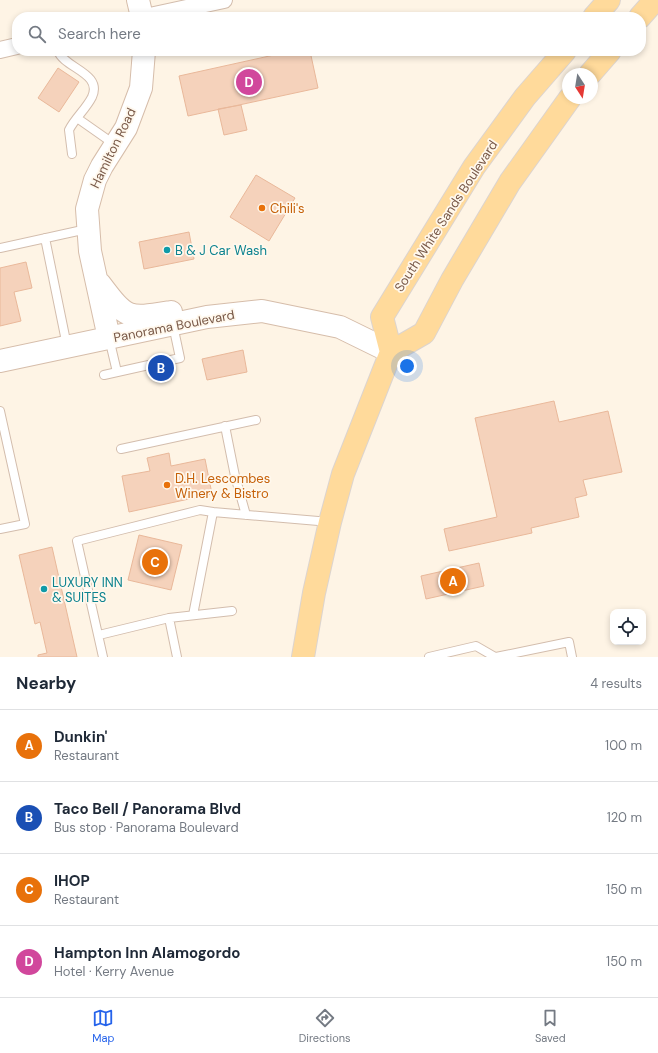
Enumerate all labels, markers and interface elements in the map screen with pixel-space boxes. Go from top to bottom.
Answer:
search box [12,12,646,56]
icon: search [26,23,48,45]
text: Search here [58,24,141,44]
pin: D [236,67,262,97]
north arrow [562,68,598,104]
street label: Hamilton Road [86,105,140,191]
street label: South White Sands Boulevard [391,137,501,295]
place label: Chili's [270,200,305,217]
marker: Chili's [257,203,267,213]
place label: B & J Car Wash [175,242,267,259]
marker: B & J Car Wash [162,245,172,255]
street label: Panorama Boulevard [112,306,236,346]
pin: B [148,353,174,383]
your location [397,356,417,376]
place label: D.H. Lescombes Winery & Bistro [175,470,270,502]
marker: D.H. Lescombes Winery & Bistro [162,480,172,490]
pin: C [142,547,168,577]
pin: A [440,566,466,596]
place label: LUXURY INN & SUITES [52,574,123,606]
marker: LUXURY INN & SUITES [39,584,49,594]
map controls [610,609,646,645]
button: locate [610,609,646,645]
text: Nearby [16,672,76,694]
text: 4 results [590,675,642,692]
text: Dunkin' [54,727,107,747]
text: A [24,737,34,754]
text: 100 m [605,737,642,754]
text: Restaurant [54,747,119,764]
text: Taco Bell / Panorama Blvd [54,799,241,819]
text: B [25,809,33,826]
text: 120 m [607,809,642,826]
text: Bus stop · Panorama Boulevard [54,819,239,836]
text: IHOP [54,871,90,891]
text: C [24,881,34,898]
text: 150 m [606,881,642,898]
text: Restaurant [54,891,119,908]
text: Hampton Inn Alamogordo [54,943,240,963]
text: D [24,953,34,970]
text: 150 m [606,953,642,970]
text: Hotel · Kerry Avenue [54,963,174,980]
tab: Map [92,1007,114,1045]
tab: Directions [299,1007,351,1045]
tab: Saved [535,1007,566,1045]

